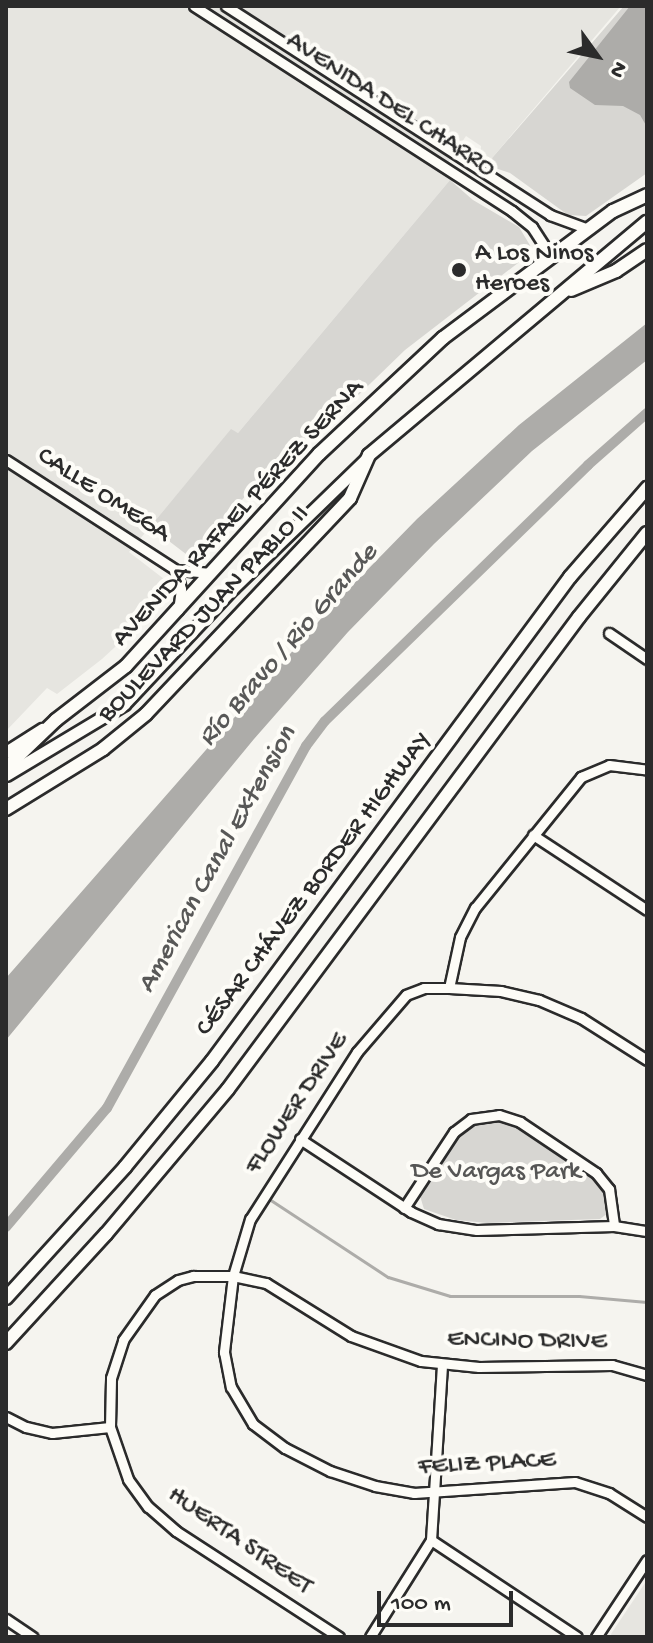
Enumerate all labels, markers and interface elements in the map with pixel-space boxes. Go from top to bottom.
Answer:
north arrow [557,16,637,96]
street label: AVENIDA DEL CHARRO [279,27,501,185]
text: N [602,56,632,82]
place label: A Los Ninos Heroes [475,239,593,300]
marker: A Los Ninos Heroes [450,261,468,279]
street label: AVENIDA RAFAEL PÉREZ SERNA [107,374,371,654]
street label: CALLE OMEGA [31,441,175,551]
street label: BOULEVARD JUAN PABLO II [93,500,317,730]
water label: Río Bravo / Rio Grande [192,538,386,754]
water label: American Canal Extension [131,721,305,999]
street label: CÉSAR CHÁVEZ BORDER HIGHWAY [190,727,440,1043]
street label: FLOWER DRIVE [239,1027,357,1181]
park label: De Vargas Park [411,1157,581,1189]
street label: ENCINO DRIVE [447,1325,607,1359]
street label: FELIZ PLACE [417,1446,557,1484]
street label: HUERTA STREET [161,1481,317,1603]
scale bar [381,1575,517,1625]
text: 100 m [391,1590,451,1619]

